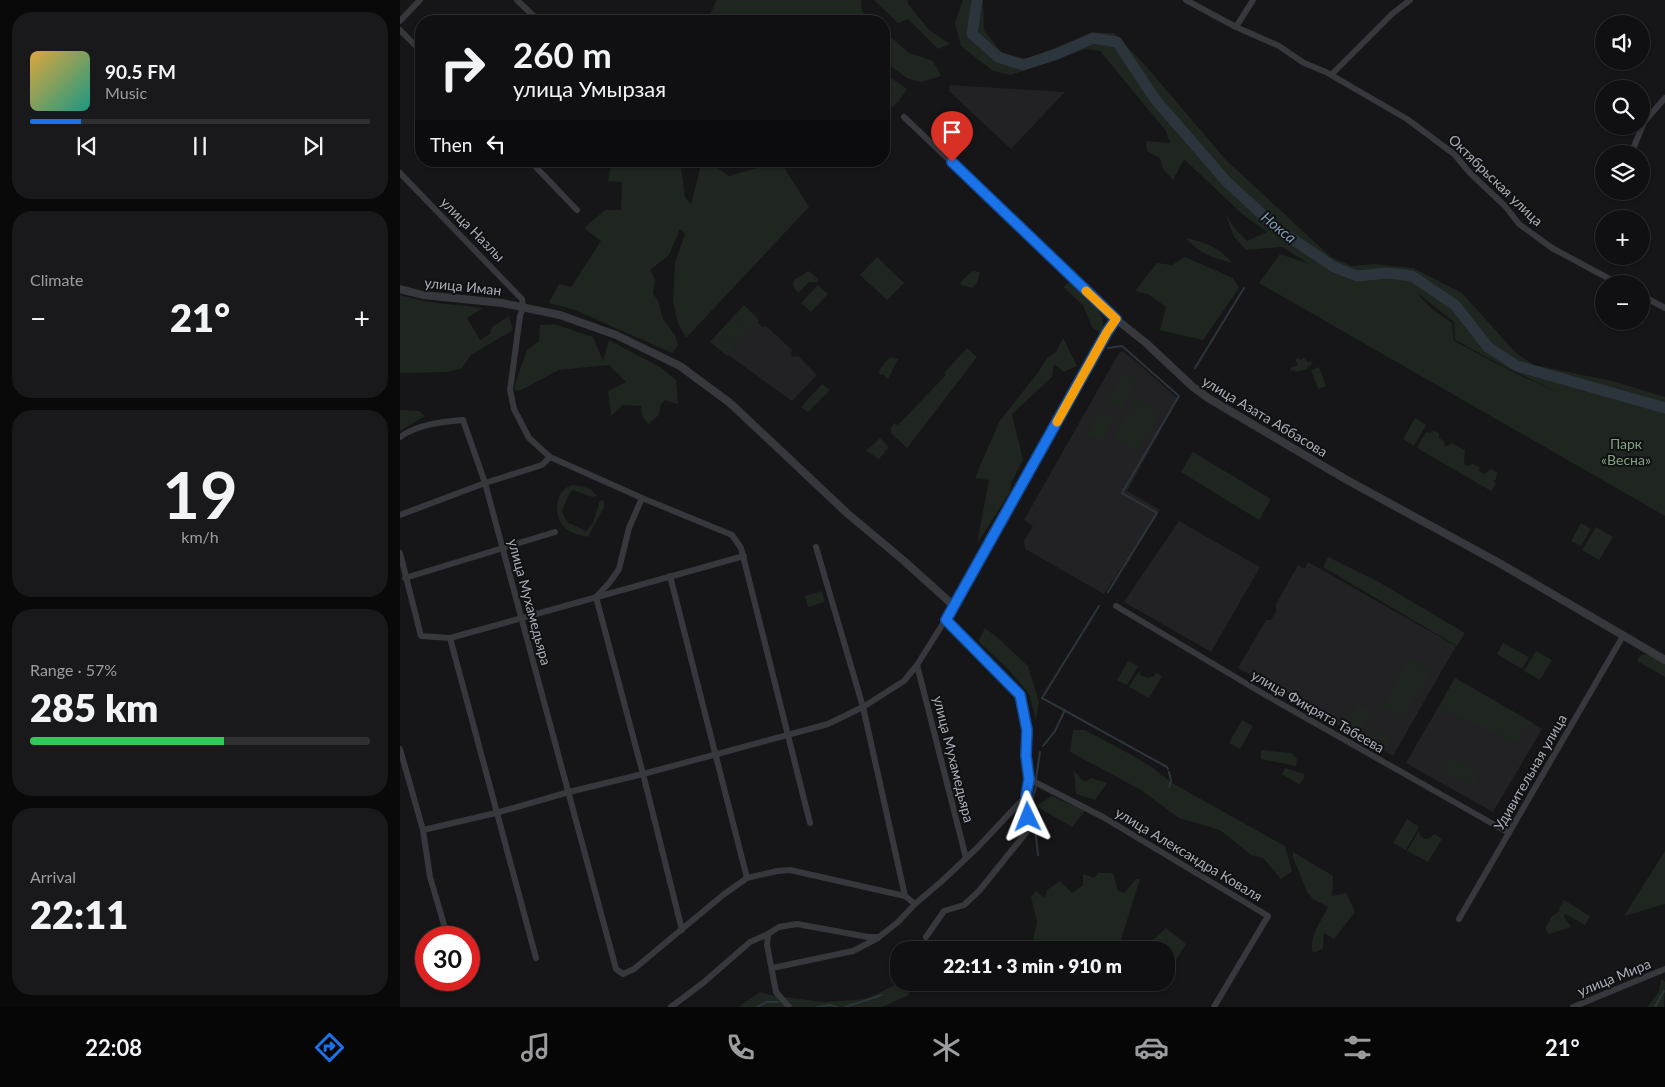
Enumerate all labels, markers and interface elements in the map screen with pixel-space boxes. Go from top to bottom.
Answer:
map controls [1595,15,1650,330]
button: sound [1595,15,1650,70]
text: 260 m [513,33,612,75]
icon: right [430,35,495,100]
text: 90.5 FM [105,60,176,83]
text: улица Умырзая [513,75,666,102]
button: search [1595,80,1650,135]
text: Music [105,83,147,102]
pin [931,111,973,162]
icon: arrive [938,118,966,146]
icon: left [482,130,510,158]
street label: Октябрьская улица [1445,131,1547,229]
icon: previous [73,132,101,160]
icon: pause [186,132,214,160]
icon: next [299,132,327,160]
text: Then [430,133,472,156]
button: layers [1595,145,1650,200]
street label: улица Назлы [437,193,509,265]
water label: Нокса [1258,208,1300,247]
button: + [1595,210,1650,265]
text: Climate [30,270,83,289]
street label: улица Иман [424,274,502,298]
button: − [1595,275,1650,330]
text: 21° [170,294,230,340]
text: − [30,301,46,335]
text: + [354,301,370,335]
street label: улица Азата Аббасова [1199,372,1331,460]
park label: Парк «Весна» [1601,435,1651,468]
text: 19 [162,455,238,533]
text: km/h [181,527,219,546]
street label: улица Мухамедьяра [505,537,555,667]
text: Range · 57% [30,660,117,679]
street label: улица Фикрята Табеева [1248,666,1388,756]
text: 285 km [30,684,158,730]
street label: улица Мухамедьяра [930,694,978,824]
street label: Удивительная улица [1490,711,1570,833]
position arrow [1001,790,1053,842]
street label: улица Александра Коваля [1112,803,1266,905]
text: Arrival [30,867,76,886]
text: 22:11 [30,891,128,937]
speed limit sign: 30 [415,926,480,991]
text: 22:11 · 3 min · 910 m [943,954,1122,977]
street label: улица Мира [1575,955,1653,999]
icon: directions [312,1030,347,1065]
icon: music [518,1030,553,1065]
icon: phone [723,1030,758,1065]
icon: climate [929,1030,964,1065]
icon: car [1134,1030,1169,1065]
icon: filters [1340,1030,1375,1065]
text: 22:08 [85,1034,142,1061]
text: 21° [1545,1034,1580,1061]

